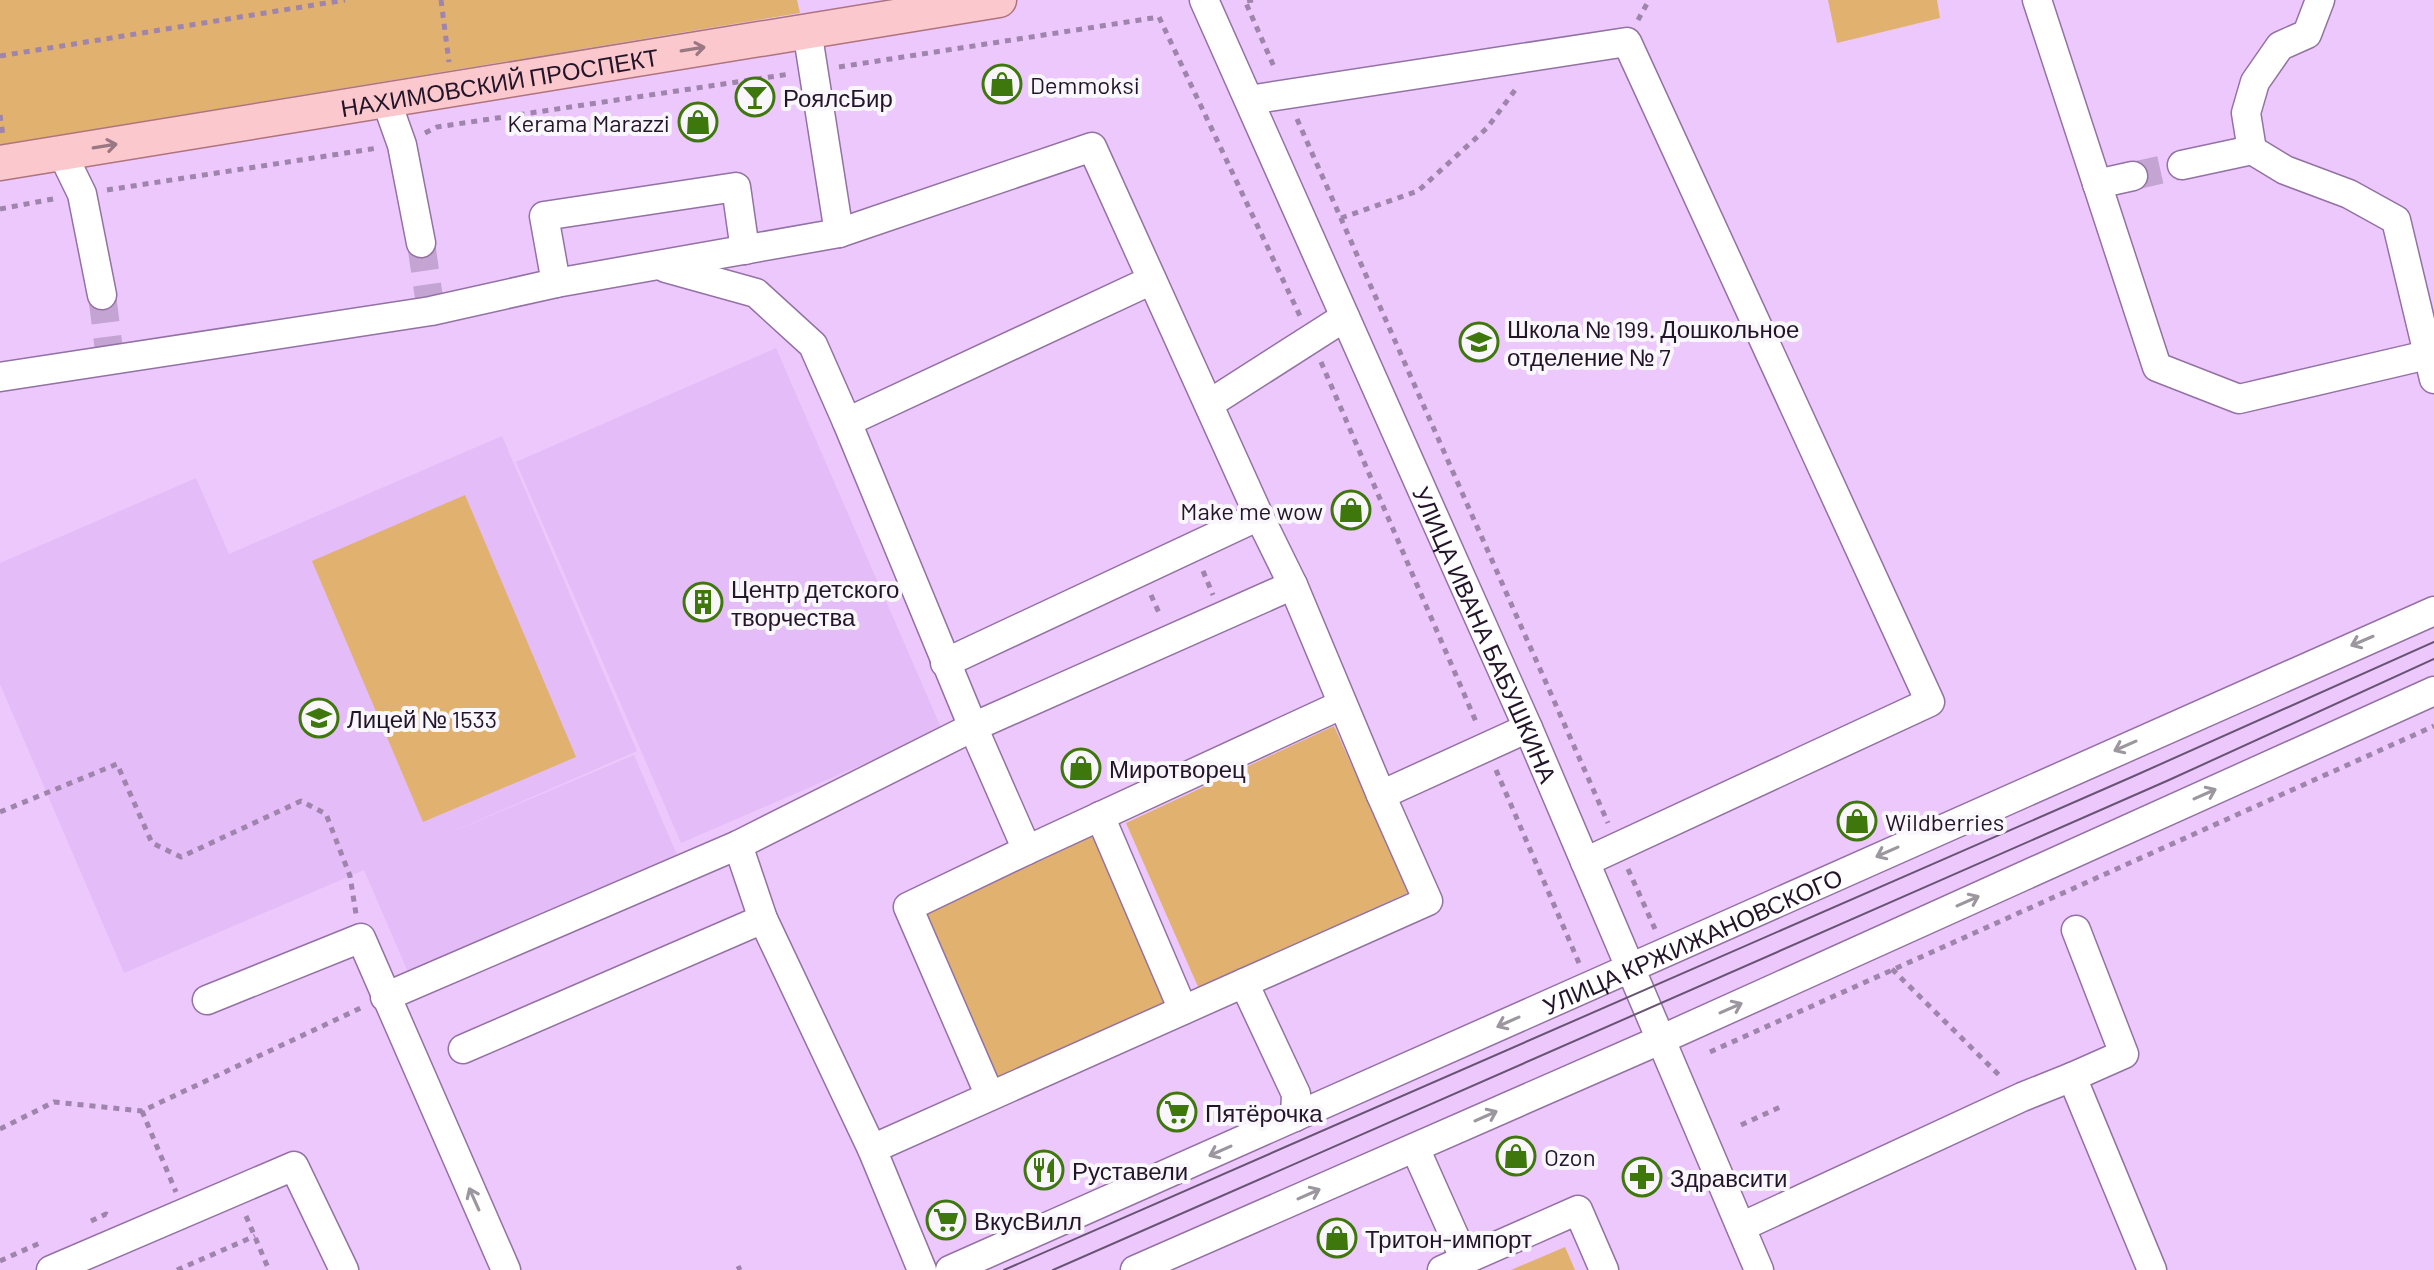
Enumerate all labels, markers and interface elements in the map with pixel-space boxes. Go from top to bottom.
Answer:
street label: НАХИМОВСКИЙ ПРОСПЕКТ [338,41,661,122]
one-way arrow [680,41,705,56]
shop icon: Demmoksi [981,63,1023,105]
place label: Demmoksi [1030,70,1140,99]
bar icon: РоялсБир [734,76,776,118]
place label: РоялсБир [783,83,893,112]
shop icon: Kerama Marazzi [677,101,719,143]
place label: Kerama Marazzi [507,108,670,137]
one-way arrow [91,137,117,152]
place label: Школа № 199. Дошкольное отделение № 7 [1507,314,1799,371]
school or university icon: Школа № 199. Дошкольное отделение № 7 [1458,321,1500,363]
street label: УЛИЦА ИВАНА БАБУШКИНА [1408,482,1564,787]
shop icon: Make me wow [1330,489,1372,531]
place label: Make me wow [1180,496,1323,525]
place label: Центр детского творчества [731,574,899,631]
building icon: Центр детского творчества [682,581,724,623]
one-way arrow [2350,634,2375,649]
school or university icon: Лицей № 1533 [298,697,340,739]
place label: Лицей № 1533 [347,704,497,733]
one-way arrow [2113,740,2137,755]
shop icon: Миротворец [1060,747,1102,789]
place label: Миротворец [1109,754,1246,783]
one-way arrow [2192,786,2217,801]
shop icon: Wildberries [1836,800,1878,842]
place label: Wildberries [1885,807,2004,836]
one-way arrow [1875,846,1900,861]
street label: УЛИЦА КРЖИЖАНОВСКОГО [1538,861,1846,1020]
one-way arrow [1956,893,1980,908]
one-way arrow [1719,1000,1743,1015]
one-way arrow [1497,1015,1521,1030]
supermarket icon: Пятёрочка [1156,1091,1198,1133]
place label: Пятёрочка [1205,1098,1323,1127]
one-way arrow [1473,1108,1498,1123]
shop icon: Ozon [1495,1135,1537,1177]
place label: Ozon [1544,1142,1596,1171]
one-way arrow [1208,1144,1233,1159]
restaurant icon: Руставели [1023,1149,1065,1191]
place label: Руставели [1072,1156,1188,1185]
pharmacy icon: Здравсити [1621,1156,1663,1198]
place label: Здравсити [1670,1163,1787,1192]
one-way arrow [1297,1186,1321,1201]
one-way arrow [466,1187,481,1211]
supermarket icon: ВкусВилл [925,1199,967,1241]
place label: ВкусВилл [974,1206,1082,1235]
shop icon: Тритон-импорт [1316,1217,1358,1259]
place label: Тритон-импорт [1365,1224,1532,1253]

